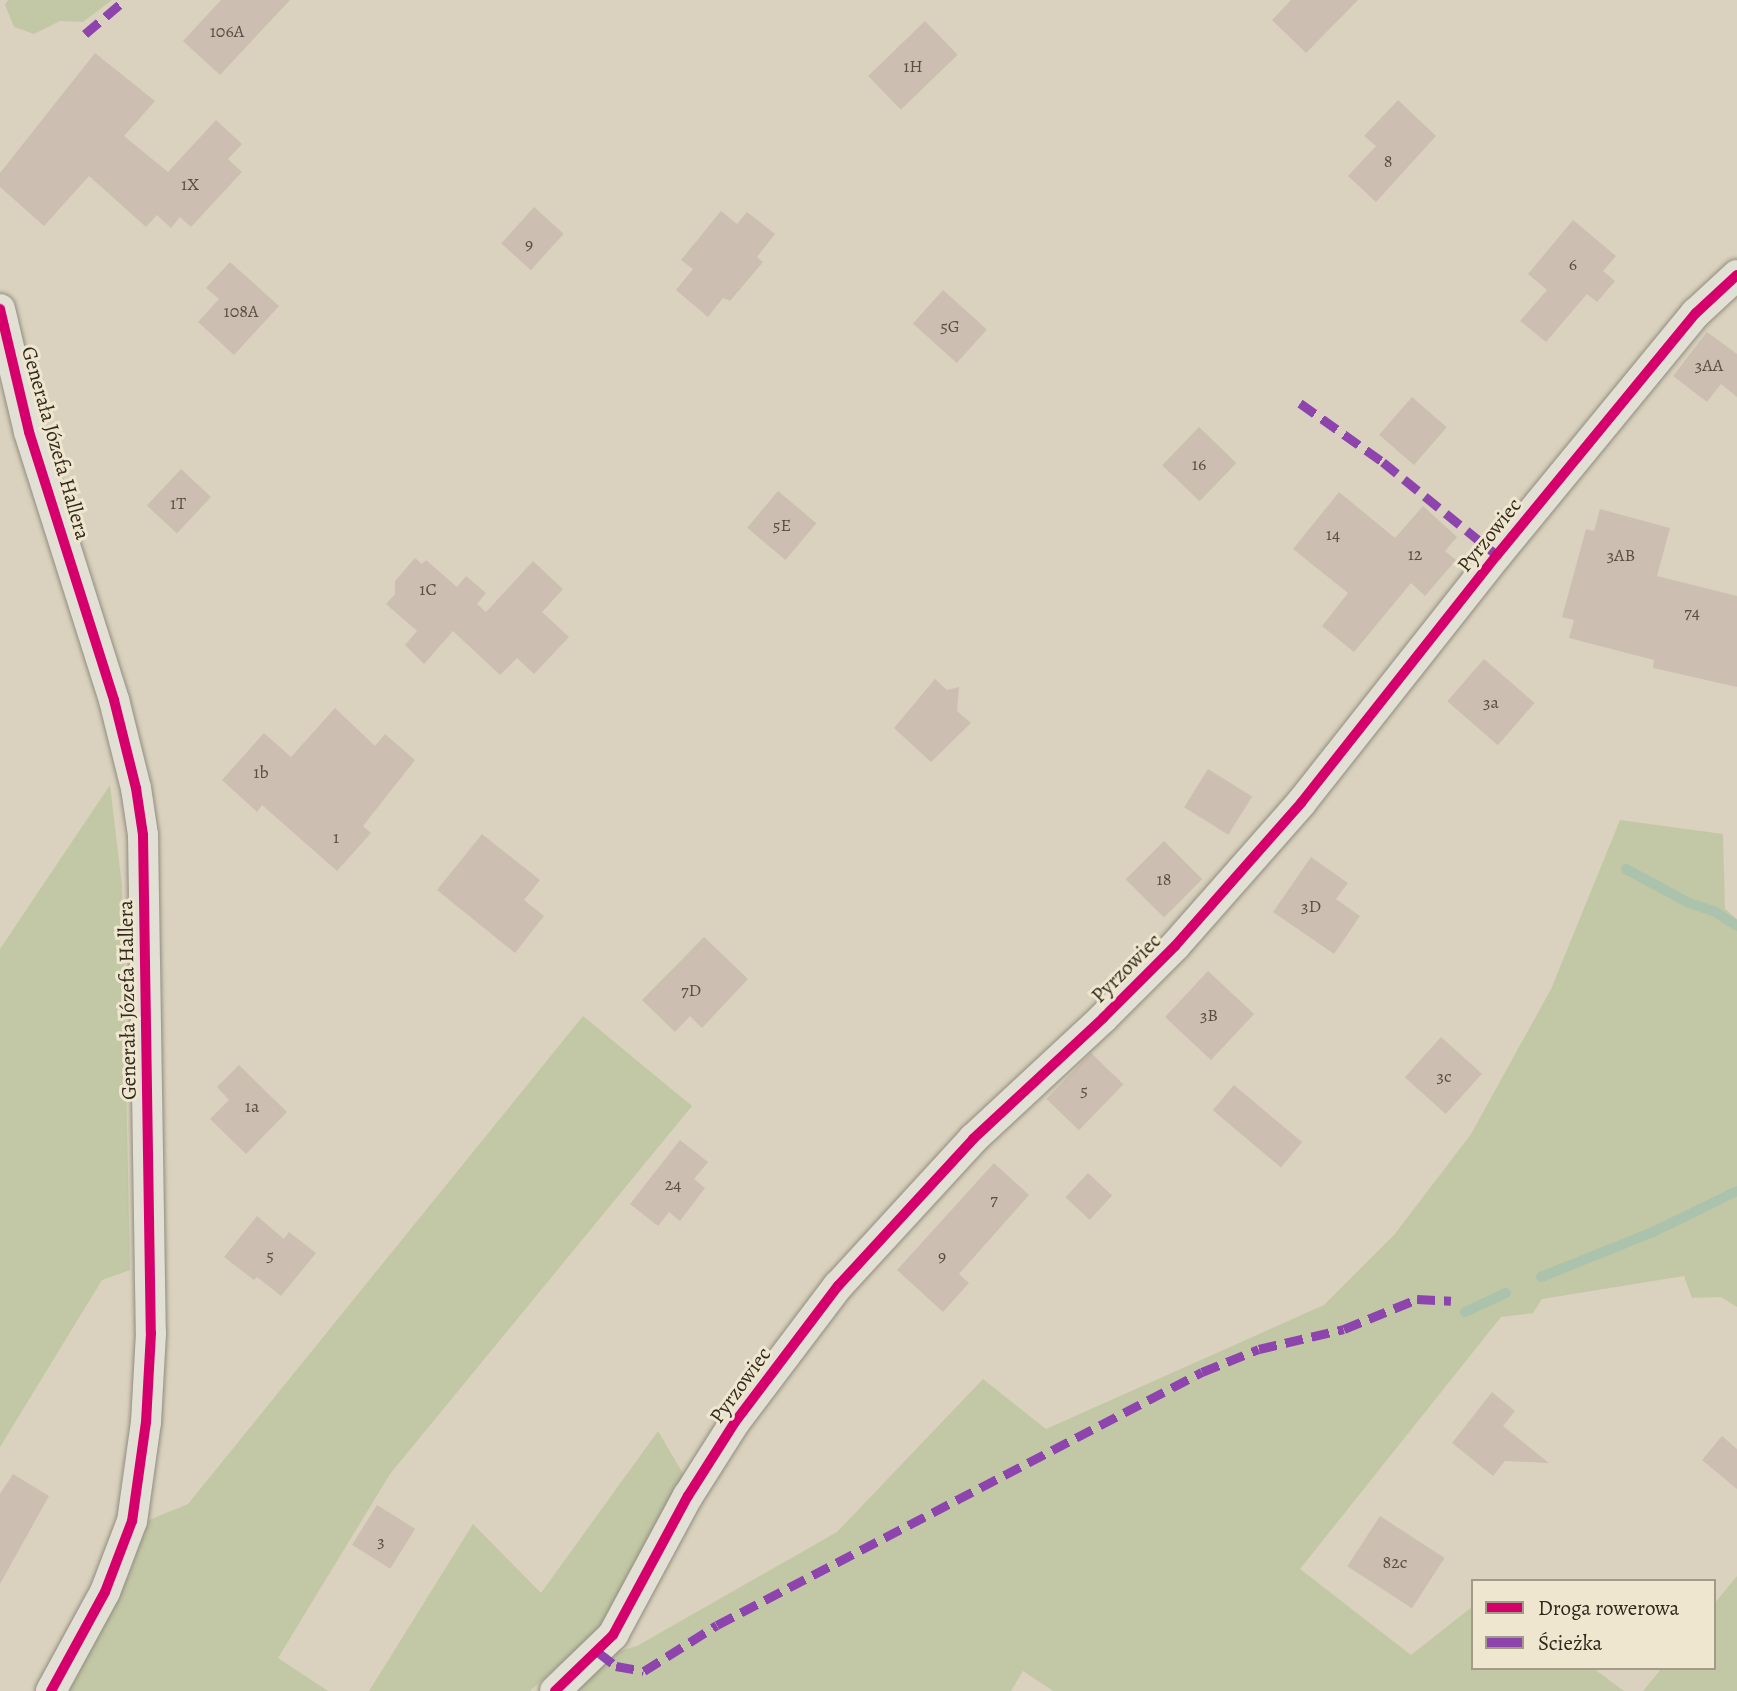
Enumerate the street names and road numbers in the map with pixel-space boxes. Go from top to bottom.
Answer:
street label: Generała Józefa Hallera [16,343,96,543]
street label: Pyrzowiec [1452,493,1526,577]
street label: Generała Józefa Hallera [113,900,141,1100]
street label: Pyrzowiec [1086,928,1166,1008]
street label: Pyrzowiec [704,1342,776,1428]

